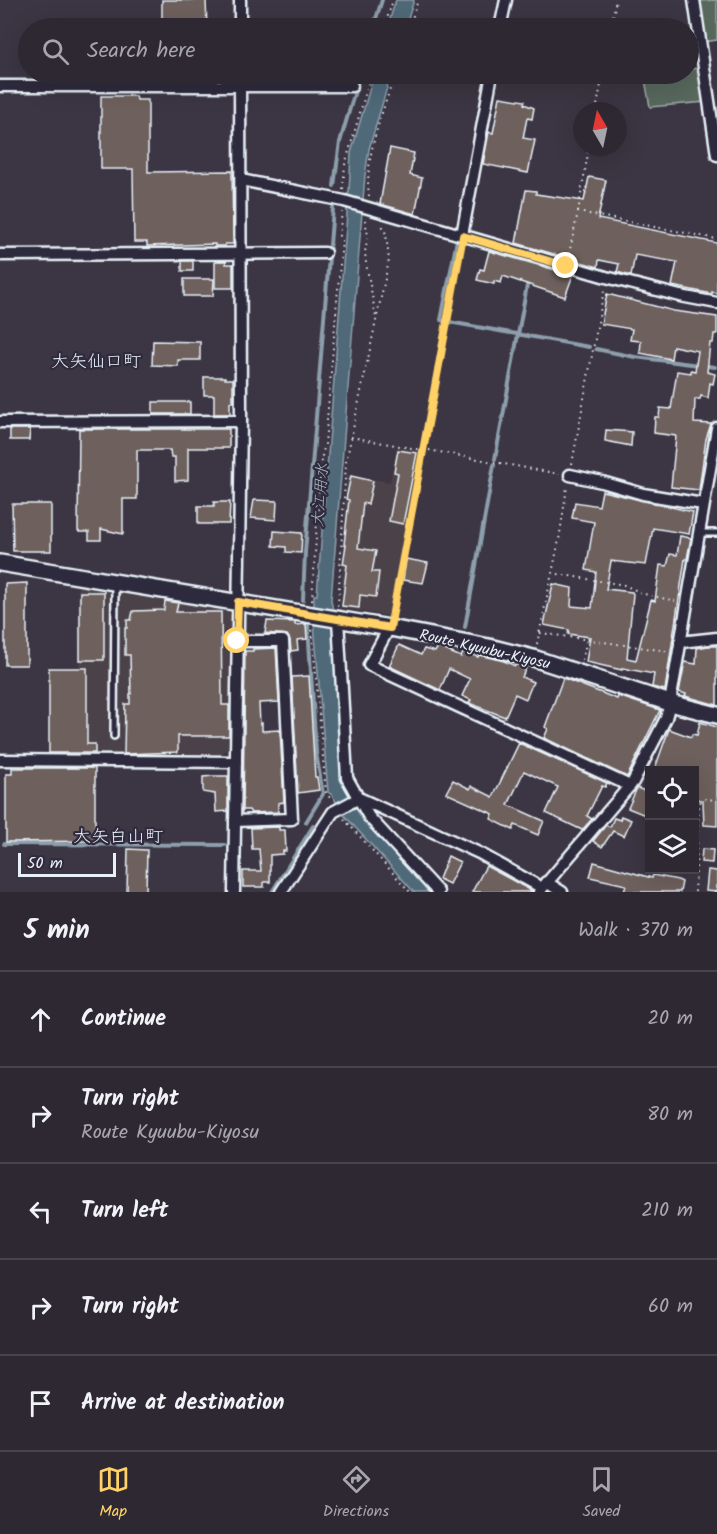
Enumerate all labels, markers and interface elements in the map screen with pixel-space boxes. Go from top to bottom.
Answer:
search box [18,18,699,84]
text: Search here [87,34,195,69]
icon: search [39,35,72,68]
north arrow [573,102,627,156]
route end [552,252,578,278]
district label: 大矢仙口町 [51,348,141,377]
water label: 大江用水 [305,462,336,528]
street label: Route Kyuubu-Kiyosu [417,623,553,677]
route start [223,627,249,653]
map controls [645,766,699,874]
button: locate [645,766,699,820]
button: layers [645,820,699,874]
district label: 大矢白山町 [73,823,163,852]
scale bar [18,850,116,878]
text: 50 m [27,851,63,876]
text: 5 min [24,910,90,952]
text: Walk · 370 m [578,915,693,947]
text: Continue [81,1002,166,1037]
icon: ahead [24,1003,57,1036]
text: 20 m [647,1003,693,1035]
text: Turn right [81,1082,179,1117]
icon: right [24,1099,57,1132]
text: 80 m [647,1099,693,1131]
text: Route Kyuubu-Kiyosu [81,1117,259,1149]
text: Turn left [81,1194,168,1229]
icon: left [24,1195,57,1228]
text: 210 m [641,1195,693,1227]
text: Turn right [81,1290,179,1325]
icon: right [24,1291,57,1324]
text: 60 m [648,1291,693,1323]
text: Arrive at destination [81,1386,284,1421]
icon: arrive [24,1387,57,1420]
tab: Map [97,1463,130,1524]
tab: Directions [323,1463,389,1524]
tab: Saved [582,1463,620,1524]

